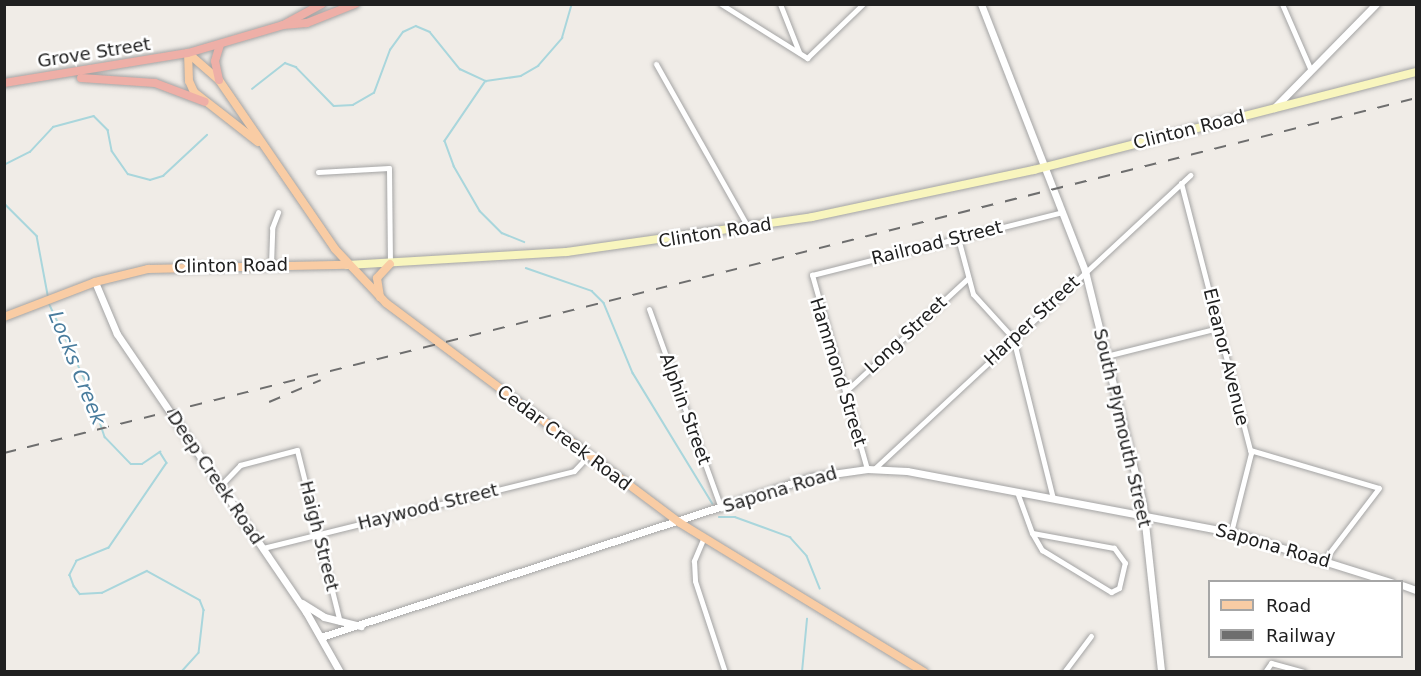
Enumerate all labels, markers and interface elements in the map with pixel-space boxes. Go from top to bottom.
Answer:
street label: Grove Street [36,33,152,73]
street label: Clinton Road [1131,106,1247,154]
street label: Clinton Road [657,213,773,253]
street label: Railroad Street [869,216,1005,270]
street label: Clinton Road [174,254,288,278]
street label: Harper Street [980,271,1084,371]
street label: Eleanor Avenue [1198,286,1254,428]
street label: Long Street [861,292,951,378]
street label: Hammond Street [805,295,871,449]
water label: Locks Creek [43,307,111,429]
street label: South Plymouth Street [1089,326,1155,530]
street label: Alphin Street [655,350,715,468]
street label: Cedar Creek Road [493,381,635,495]
street label: Deep Creek Road [162,407,268,549]
street label: Sapona Road [720,462,840,518]
street label: Haigh Street [295,479,343,593]
street label: Haywood Street [356,479,500,535]
street label: Sapona Road [1213,519,1333,573]
legend [1208,580,1403,658]
text: Road [1266,595,1311,616]
text: Railway [1266,625,1336,646]

